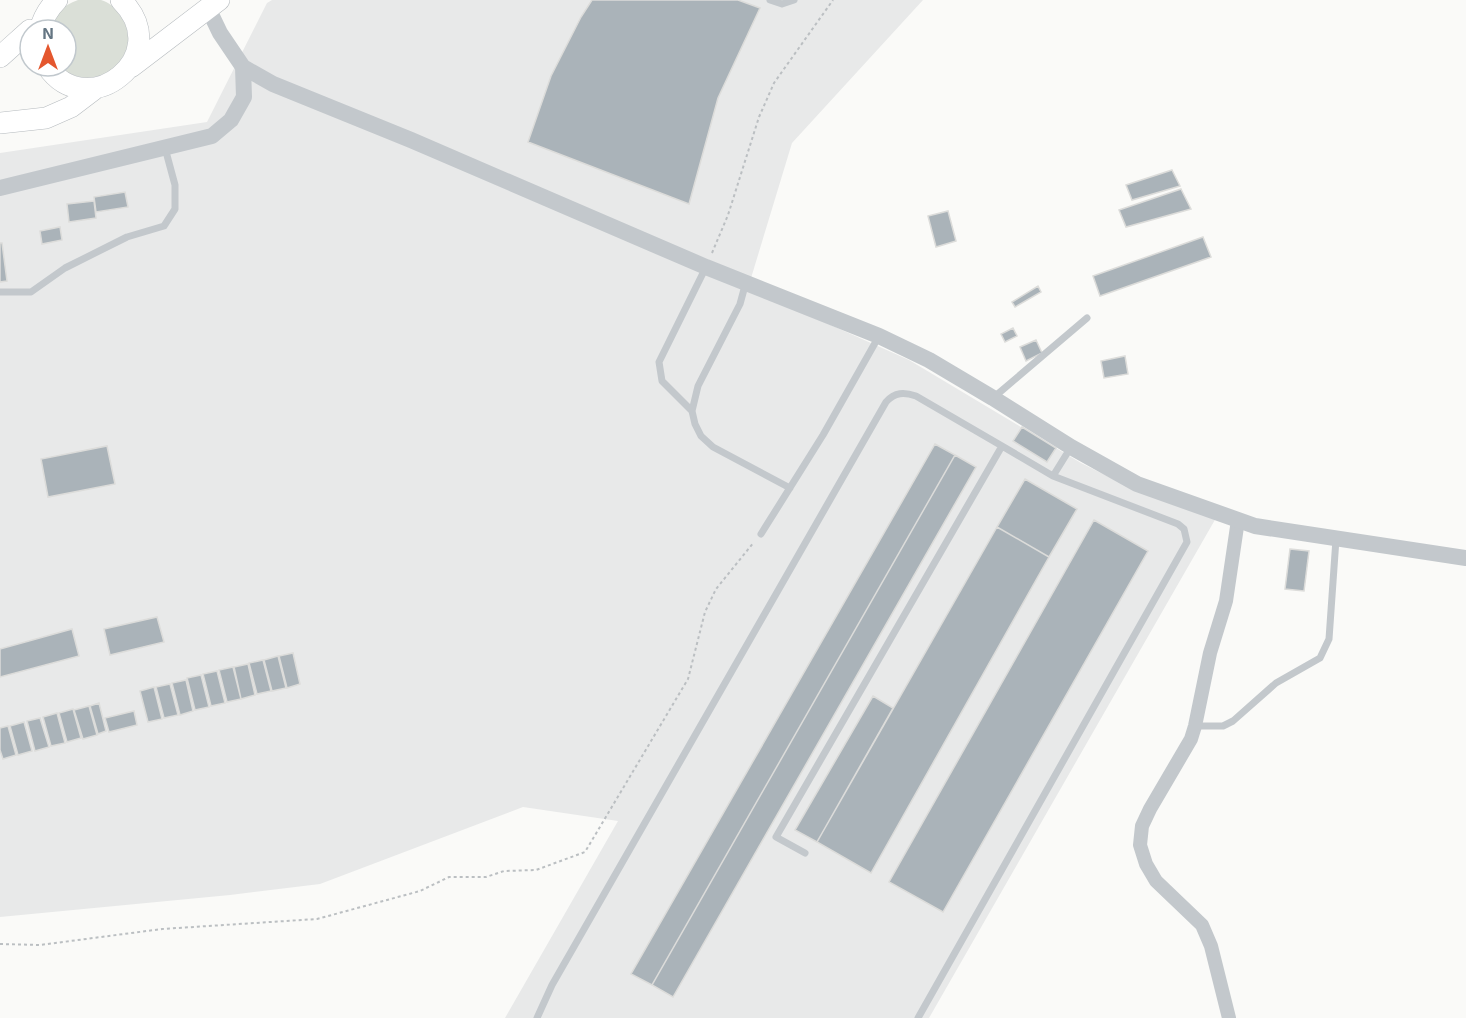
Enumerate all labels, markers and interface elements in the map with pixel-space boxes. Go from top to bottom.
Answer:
north arrow [18,18,78,78]
text: N [42,23,54,42]

